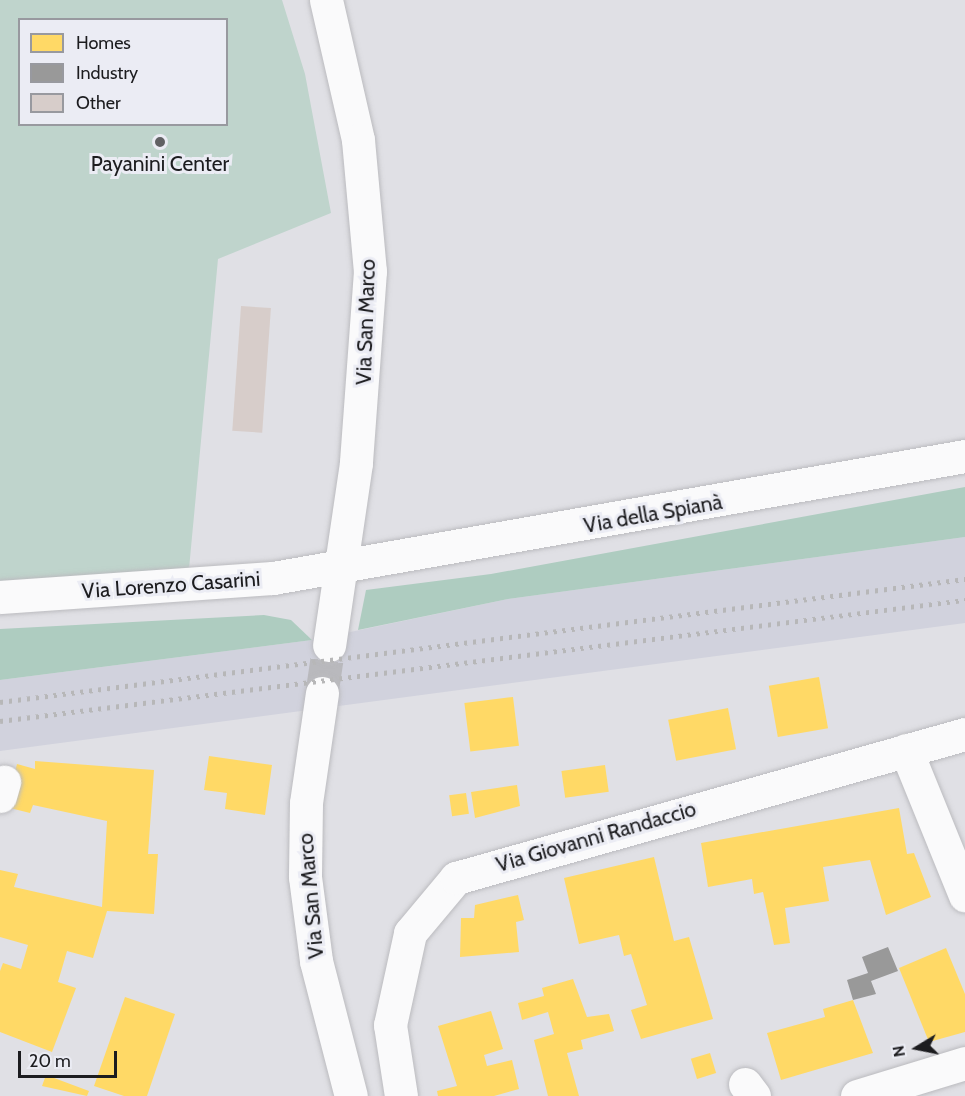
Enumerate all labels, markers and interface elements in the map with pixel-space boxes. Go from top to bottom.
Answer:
legend [18,18,228,126]
text: Homes [76,32,131,54]
text: Industry [76,62,138,84]
text: Other [76,92,121,114]
marker: Payanini Center [153,135,167,149]
place label: Payanini Center [91,151,229,177]
street label: Via San Marco [351,259,381,385]
street label: Via della Spianà [582,489,724,539]
street label: Via Lorenzo Casarini [81,566,261,604]
street label: Via Giovanni Randaccio [493,796,699,878]
street label: Via San Marco [293,832,329,960]
north arrow [887,1018,947,1078]
scale bar [21,1039,120,1077]
text: N [888,1044,909,1058]
text: 20 m [29,1050,71,1072]

